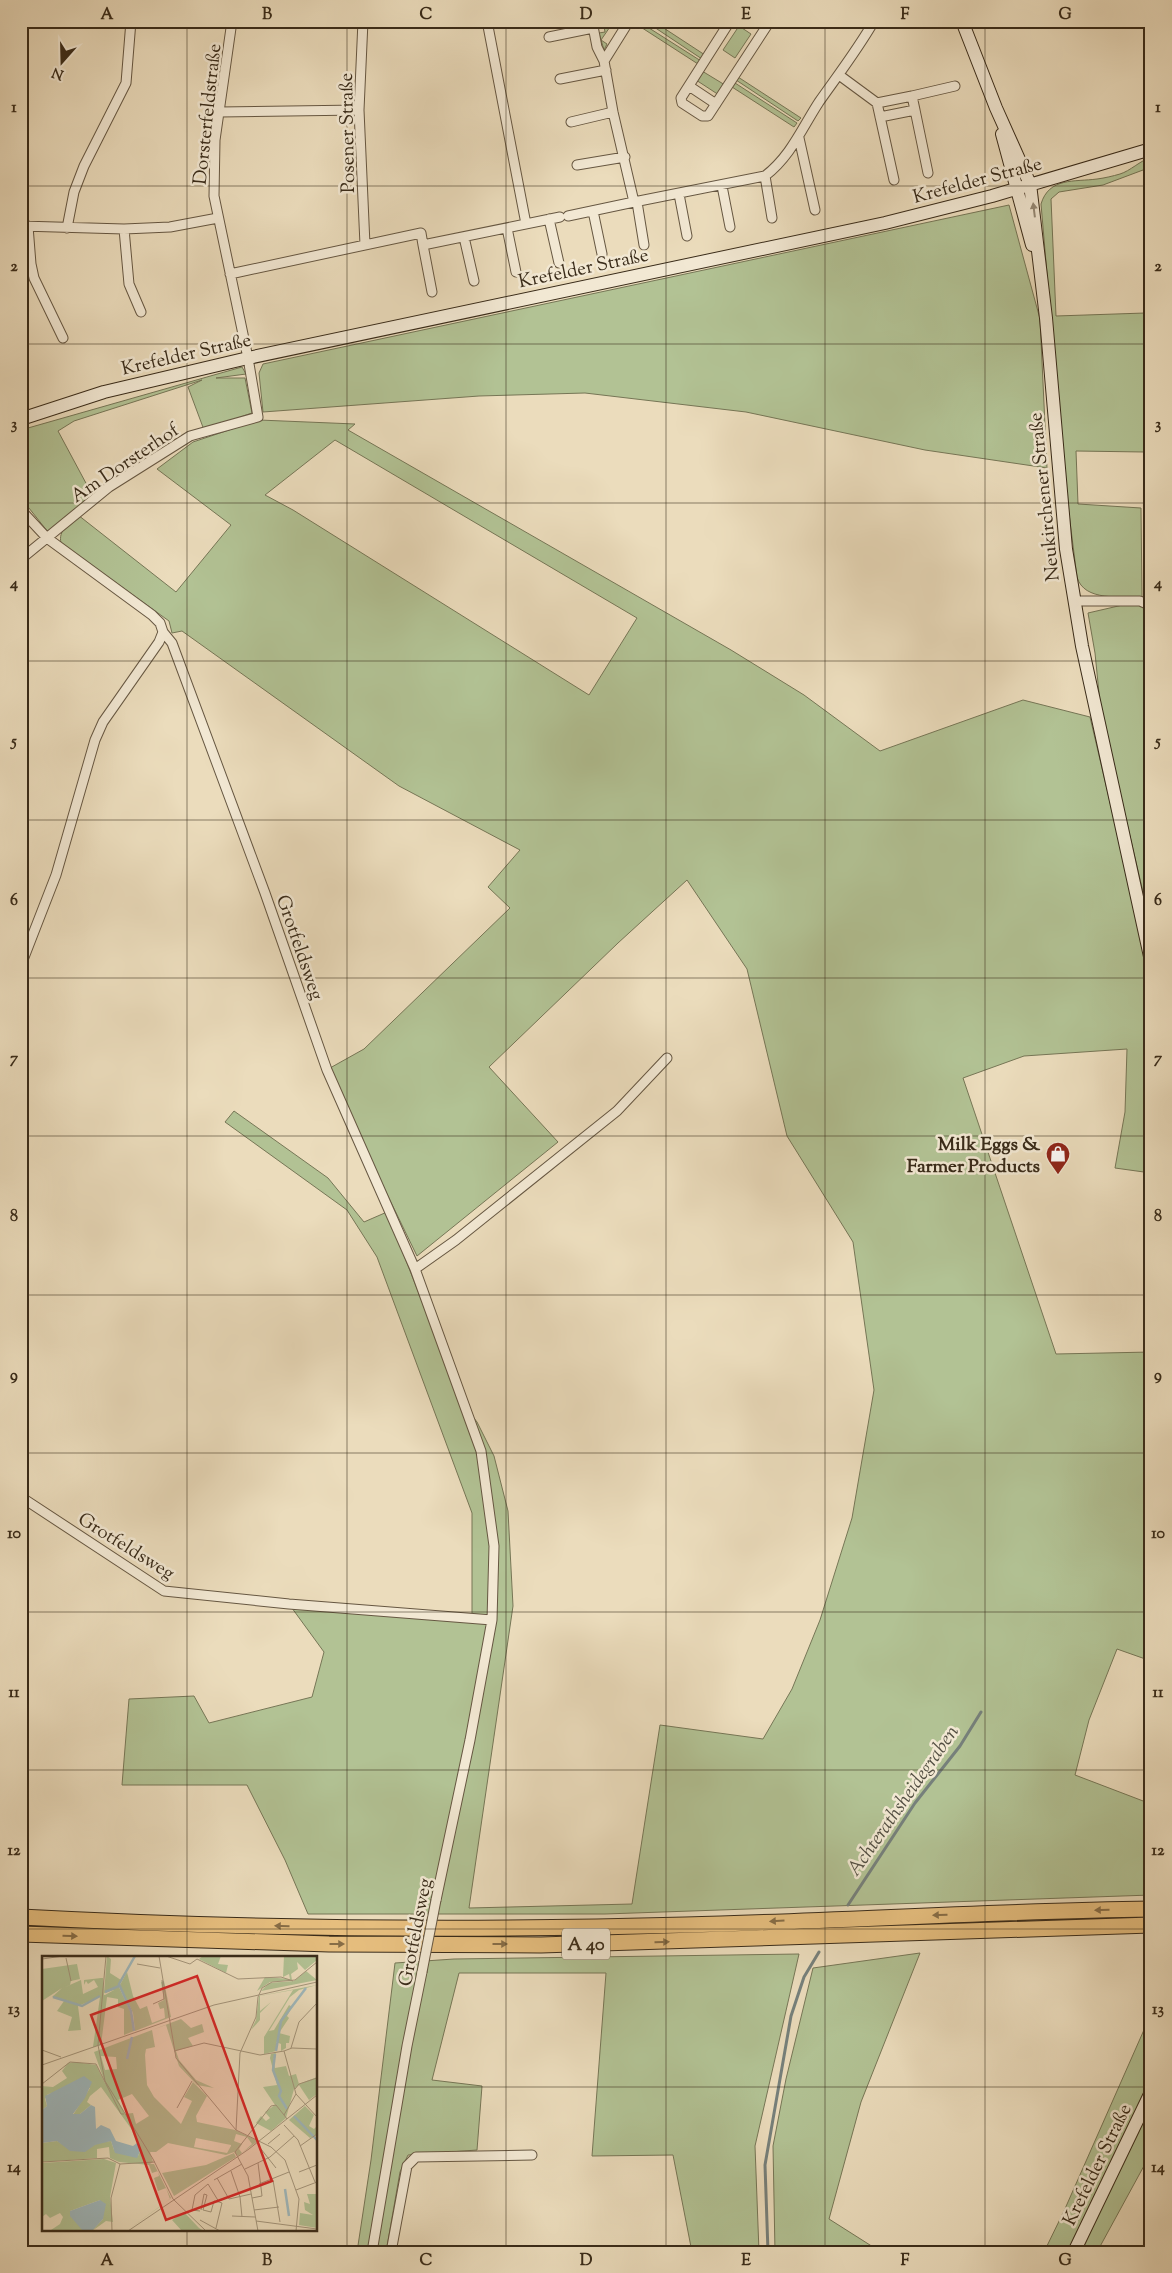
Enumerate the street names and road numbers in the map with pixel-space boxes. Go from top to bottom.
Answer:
street label: Dorsterfeldstraße [188,42,229,186]
street label: Posener Straße [334,72,363,193]
street label: Krefelder Straße [910,151,1045,212]
street label: Krefelder Straße [516,242,651,296]
street label: Krefelder Straße [119,327,254,383]
street label: Neukirchener Straße [1023,411,1068,582]
street label: Am Dorsterhof [66,417,186,510]
street label: Grotfeldsweg [268,892,329,1004]
street label: Grotfeldsweg [72,1507,179,1588]
street label: Grotfeldsweg [393,1876,440,1989]
road number: A 40 [562,1928,610,1960]
street label: Krefelder Straße [1057,2099,1139,2231]

